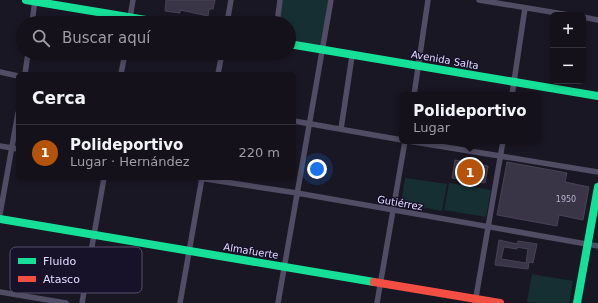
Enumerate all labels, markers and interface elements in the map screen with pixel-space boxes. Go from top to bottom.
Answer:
map controls [550,12,586,84]
button: + [550,12,586,48]
search box [16,16,296,60]
icon: search [30,27,52,49]
text: Buscar aquí [62,29,150,47]
button: − [550,48,586,84]
street label: Avenida Salta [410,49,480,71]
text: Cerca [32,88,86,108]
popup [399,92,541,144]
text: Polideportivo [413,102,527,120]
text: Lugar [413,120,450,135]
text: Polideportivo [70,136,183,154]
text: 1 [40,145,50,160]
text: 220 m [238,145,280,160]
text: Lugar · Hernández [70,154,190,169]
pin: 1 [457,157,483,187]
your location [307,159,327,179]
street label: Gutiérrez [376,194,424,212]
house number: 1950 [556,195,576,204]
street label: Almafuerte [223,241,279,261]
legend [10,247,142,293]
text: Fluido [43,255,76,268]
text: Atasco [43,273,80,286]

